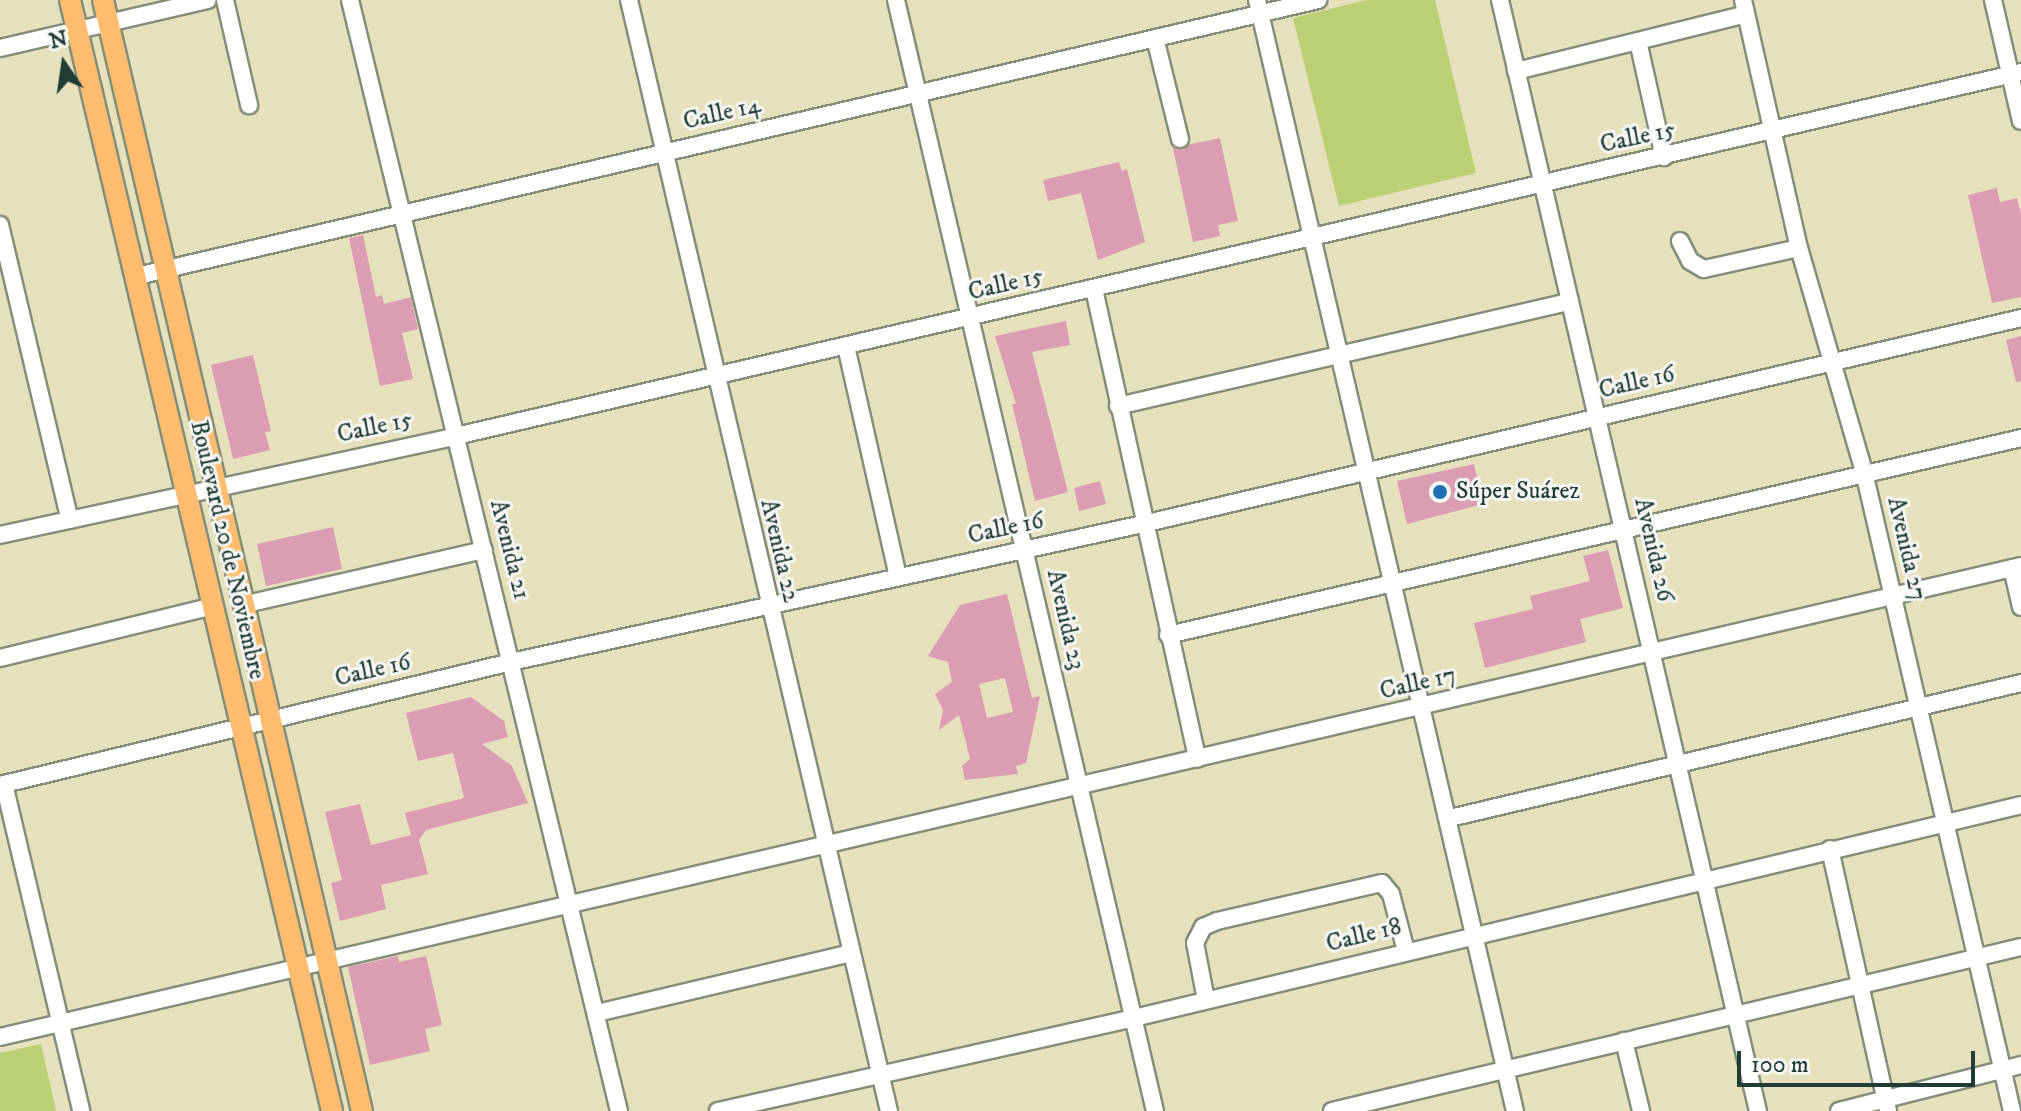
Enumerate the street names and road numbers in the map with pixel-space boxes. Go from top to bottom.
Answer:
street label: Calle 14 [681,91,763,137]
street label: Calle 15 [1598,116,1678,160]
street label: Calle 15 [966,262,1046,308]
street label: Calle 16 [1596,360,1678,406]
street label: Calle 15 [335,406,415,450]
street label: Boulevard 20 de Noviembre [183,418,271,682]
street label: Avenida 26 [1627,495,1679,605]
street label: Avenida 27 [1880,495,1932,603]
street label: Avenida 21 [483,497,535,603]
street label: Avenida 22 [753,497,805,605]
street label: Calle 16 [965,507,1047,551]
street label: Avenida 23 [1039,567,1091,673]
street label: Calle 16 [332,648,414,694]
street label: Calle 17 [1377,661,1459,707]
street label: Calle 18 [1323,913,1405,959]

